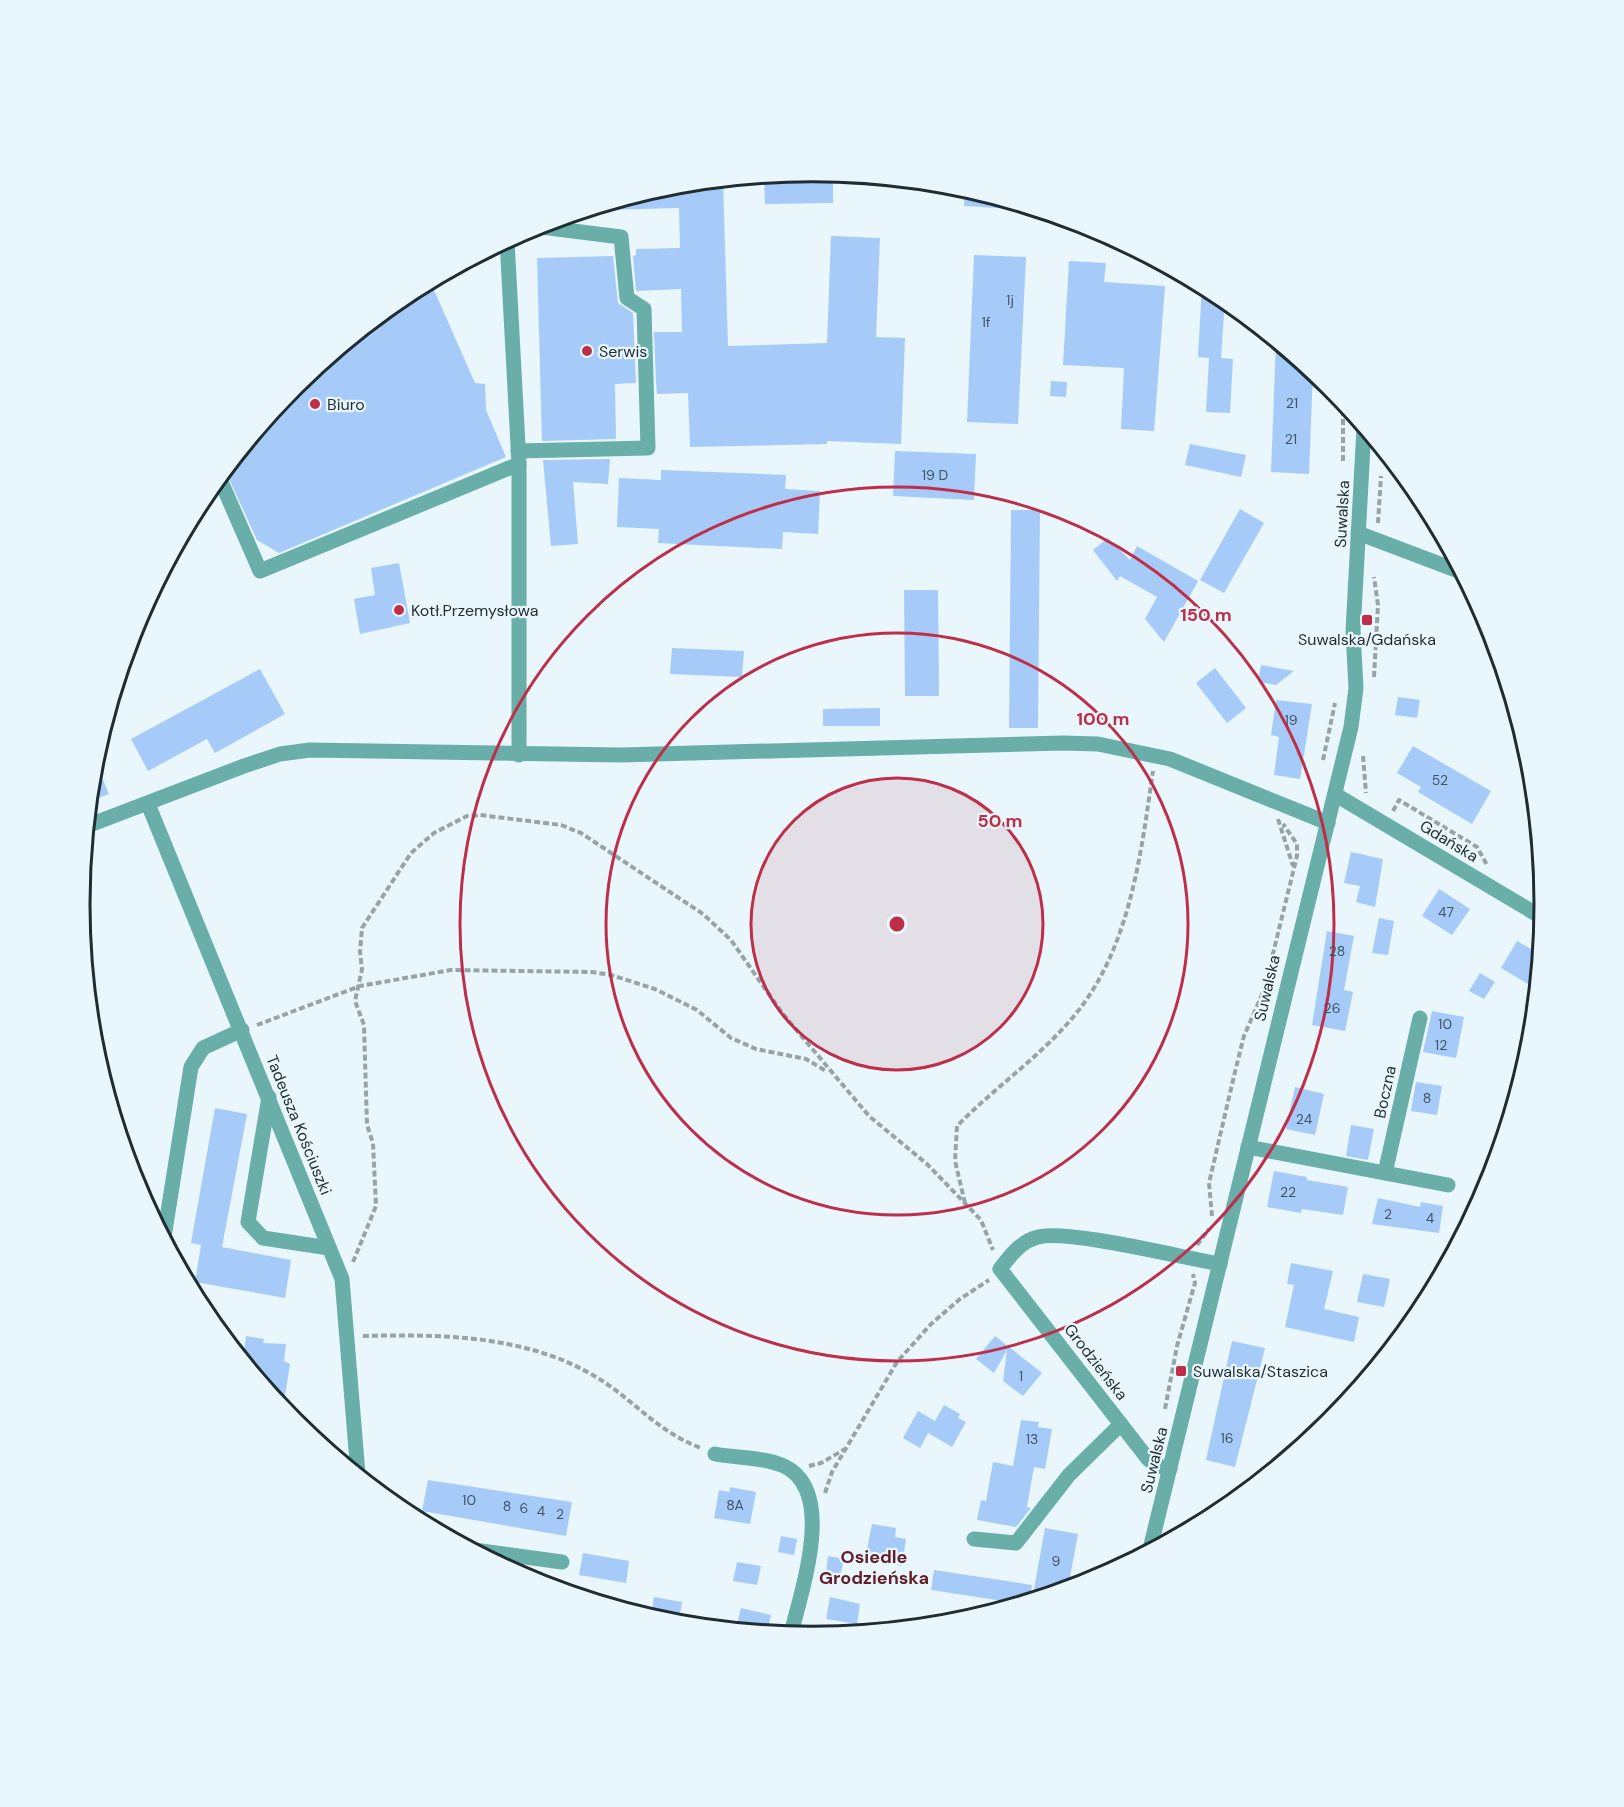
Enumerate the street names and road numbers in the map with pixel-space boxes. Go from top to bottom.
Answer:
street label: Suwalska [1330,480,1354,548]
street label: Gdańska [1416,815,1482,867]
street label: Suwalska [1249,953,1285,1023]
street label: Tadeusza Kościuszki [261,1052,337,1198]
street label: Boczna [1369,1064,1401,1120]
street label: Grodzieńska [1060,1320,1132,1404]
street label: Suwalska [1136,1425,1172,1495]

